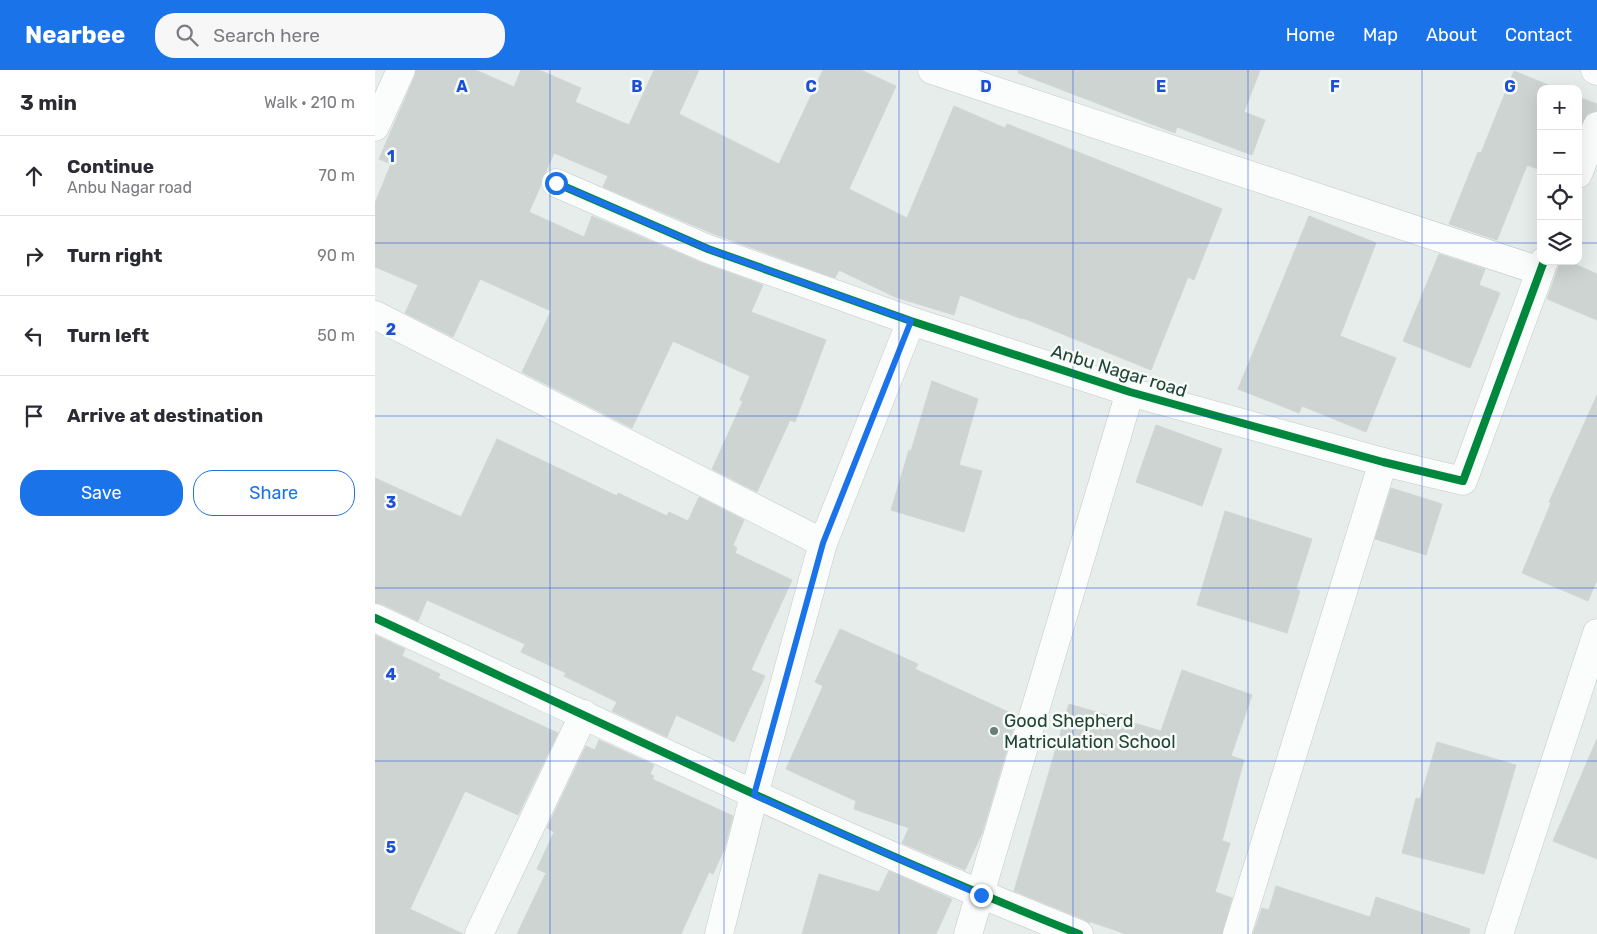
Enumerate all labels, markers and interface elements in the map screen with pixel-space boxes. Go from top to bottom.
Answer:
search box [155,13,505,58]
text: Nearbee [25,21,125,49]
icon: search [173,21,201,49]
text: Search here [213,24,320,47]
text: Home [1286,24,1335,46]
text: Map [1363,24,1398,46]
text: About [1426,24,1477,46]
text: Contact [1505,24,1572,46]
text: A [456,77,468,96]
text: B [631,77,643,96]
text: C [805,77,817,96]
text: D [980,77,992,96]
text: E [1156,77,1166,96]
text: F [1330,77,1340,96]
text: G [1504,77,1516,96]
map controls [1537,85,1582,265]
button: + [1537,85,1582,130]
text: 3 min [20,90,77,115]
text: Walk · 210 m [264,93,355,112]
button: − [1537,130,1582,175]
text: 1 [387,147,395,166]
text: Continue [67,155,154,178]
icon: ahead [20,162,48,190]
text: 70 m [318,166,355,185]
route start [545,172,568,195]
button: locate [1537,175,1582,220]
text: Anbu Nagar road [67,178,192,197]
button: layers [1537,220,1582,265]
icon: right [20,242,48,270]
text: Turn right [67,244,162,267]
text: 90 m [317,246,355,265]
text: 2 [386,320,396,339]
icon: left [20,322,48,350]
text: Turn left [67,324,149,347]
text: 50 m [317,326,355,345]
street label: Anbu Nagar road [1049,340,1189,402]
icon: arrive [20,402,48,430]
text: Arrive at destination [67,404,263,427]
button: Save [20,470,183,516]
button: Share [193,470,355,516]
text: 3 [386,493,396,512]
text: 4 [386,665,397,684]
place label: Good Shepherd Matriculation School [1004,710,1176,753]
marker: Good Shepherd Matriculation School [988,725,1000,737]
text: 5 [386,838,396,857]
route end [970,884,993,907]

